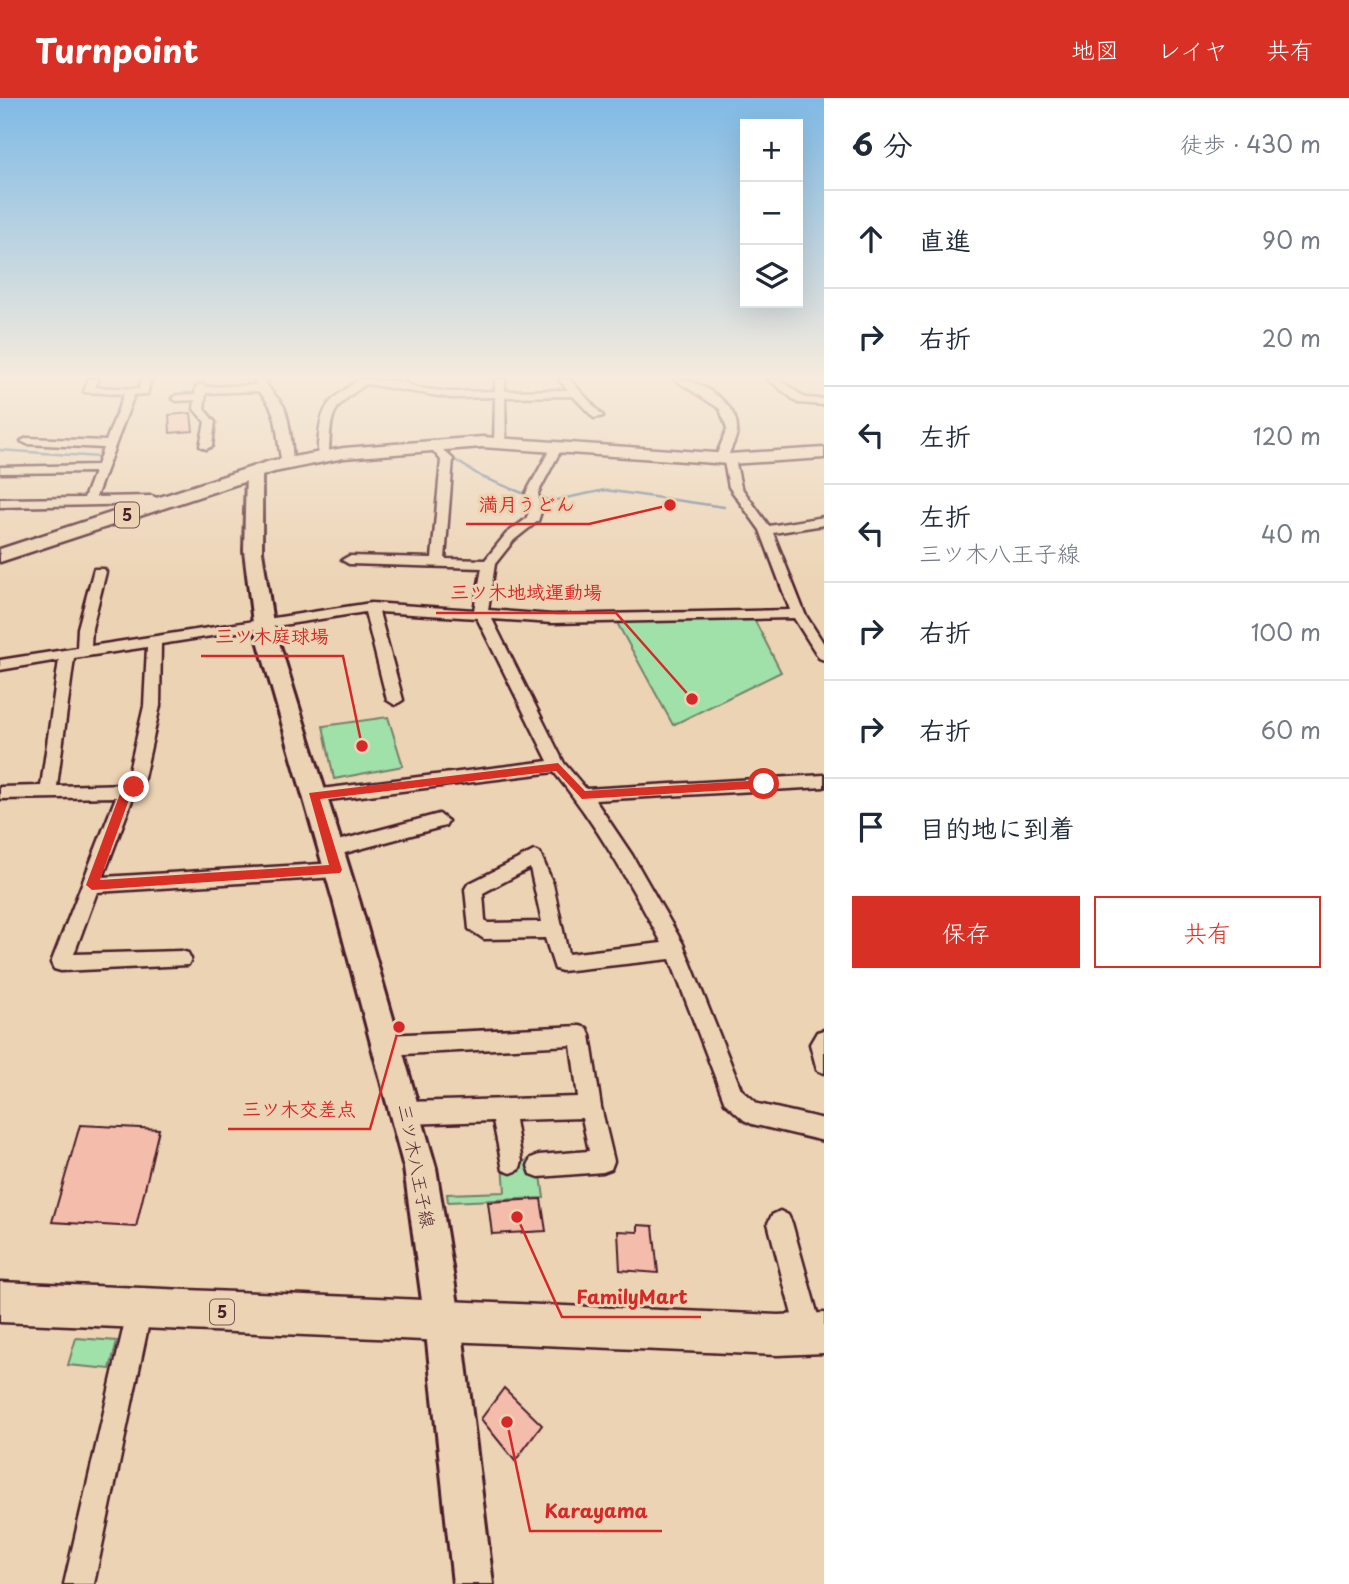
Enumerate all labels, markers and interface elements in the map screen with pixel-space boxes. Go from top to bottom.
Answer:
text: Turnpoint [35,24,199,74]
text: 地図 [1071,31,1119,67]
text: レイヤ [1157,31,1228,67]
text: 共有 [1266,31,1314,67]
map controls [740,119,803,308]
button: + [740,119,803,182]
text: 6 分 [852,121,913,166]
text: 徒歩 · 430 m [1180,126,1321,161]
button: − [740,182,803,245]
icon: ahead [852,220,890,258]
text: 直進 [919,220,971,259]
text: 90 m [1262,222,1321,257]
button: layers [740,245,803,308]
icon: right [852,318,890,356]
text: 右折 [919,318,971,357]
text: 20 m [1262,320,1321,355]
icon: left [852,416,890,454]
text: 左折 [919,416,971,455]
text: 120 m [1253,418,1321,453]
callout: 満月うどん [466,484,589,524]
text: 満月うどん [479,489,575,517]
text: 左折 [919,496,971,535]
road number: 5 [115,502,139,528]
icon: left [852,514,890,552]
text: 40 m [1261,516,1321,551]
text: 三ツ木八王子線 [919,535,1080,570]
callout: 三ツ木地域運動場 [436,573,616,613]
text: 三ツ木地域運動場 [450,577,602,605]
icon: right [852,612,890,650]
text: 右折 [919,612,971,651]
text: 100 m [1251,614,1321,649]
callout: 三ツ木庭球場 [201,616,343,656]
text: 三ツ木庭球場 [215,621,329,649]
icon: right [852,710,890,748]
text: 右折 [919,710,971,749]
text: 60 m [1261,712,1321,747]
route start [748,768,779,799]
route end [118,771,149,802]
icon: arrive [852,808,890,846]
text: 目的地に到着 [919,808,1075,847]
button: 保存 [852,896,1080,968]
button: 共有 [1094,896,1321,968]
callout: 三ツ木交差点 [228,1089,370,1129]
text: 三ツ木交差点 [242,1094,356,1122]
street label: 三ツ木八王子線 [392,1101,443,1230]
callout: FamilyMart [562,1277,701,1317]
text: FamilyMart [576,1282,688,1310]
road number: 5 [210,1300,234,1324]
callout: Karayama [530,1491,662,1531]
text: Karayama [544,1496,648,1524]

